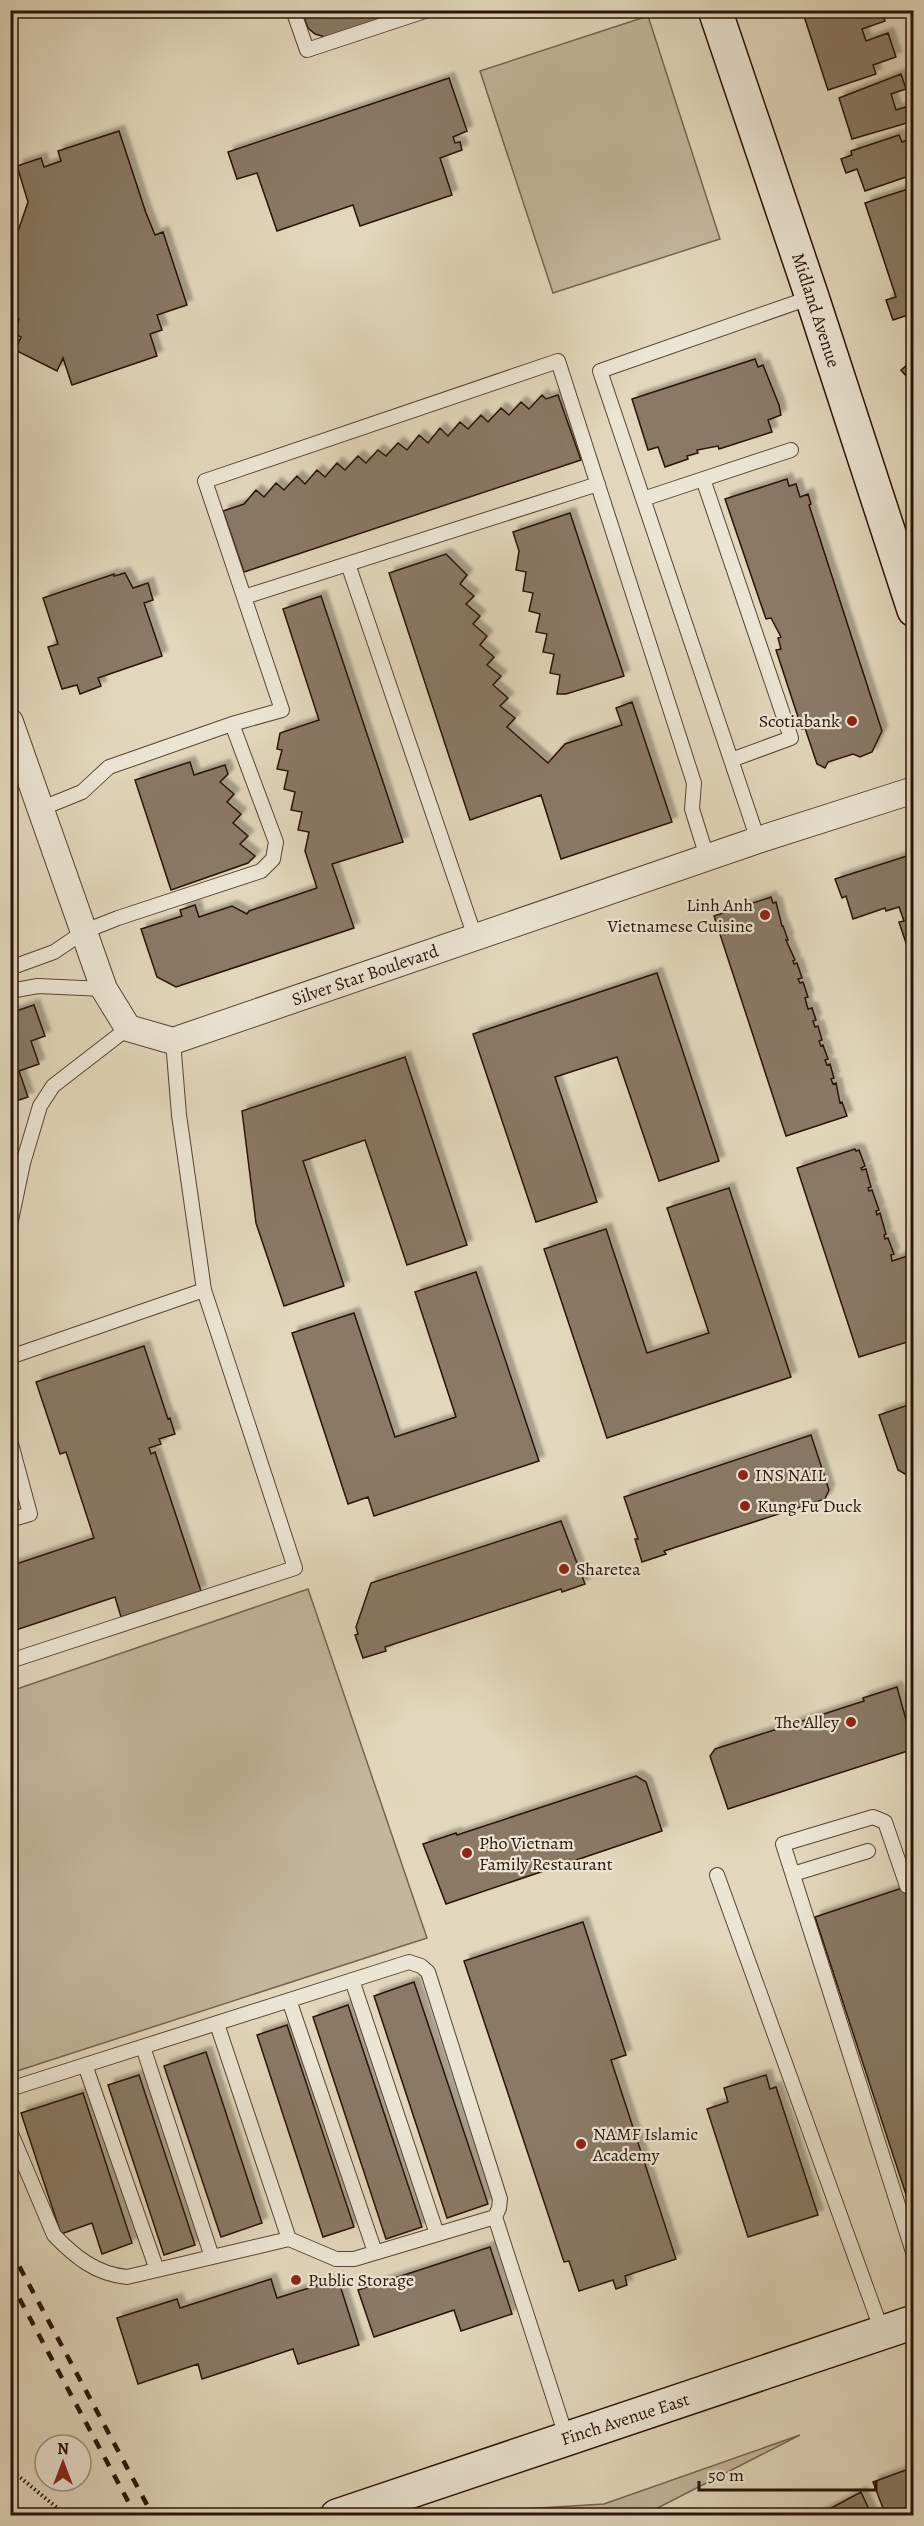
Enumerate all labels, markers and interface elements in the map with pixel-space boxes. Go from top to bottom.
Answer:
street label: Midland Avenue [786,250,846,370]
place label: Scotiabank [759,709,840,733]
marker: Scotiabank [845,714,859,728]
place label: Linh Anh Vietnamese Cuisine [606,893,753,938]
marker: Linh Anh Vietnamese Cuisine [758,908,772,922]
street label: Silver Star Boulevard [288,939,442,1011]
place label: INS NAIL [755,1463,827,1487]
marker: INS NAIL [736,1468,750,1482]
place label: Kung Fu Duck [757,1494,862,1518]
marker: Kung Fu Duck [738,1499,752,1513]
place label: Sharetea [576,1557,641,1581]
marker: Sharetea [557,1562,571,1576]
place label: The Alley [775,1710,840,1734]
marker: The Alley [844,1715,858,1729]
place label: Pho Vietnam Family Restaurant [479,1831,613,1876]
marker: Pho Vietnam Family Restaurant [460,1846,474,1860]
place label: NAMF Islamic Academy [592,2122,698,2167]
marker: NAMF Islamic Academy [574,2137,588,2151]
place label: Public Storage [308,2268,414,2292]
marker: Public Storage [289,2273,303,2287]
street label: Finch Avenue East [558,2387,692,2451]
north arrow [33,2433,93,2493]
text: N [57,2438,69,2460]
scale bar [699,2454,876,2492]
text: 50 m [708,2463,744,2487]

